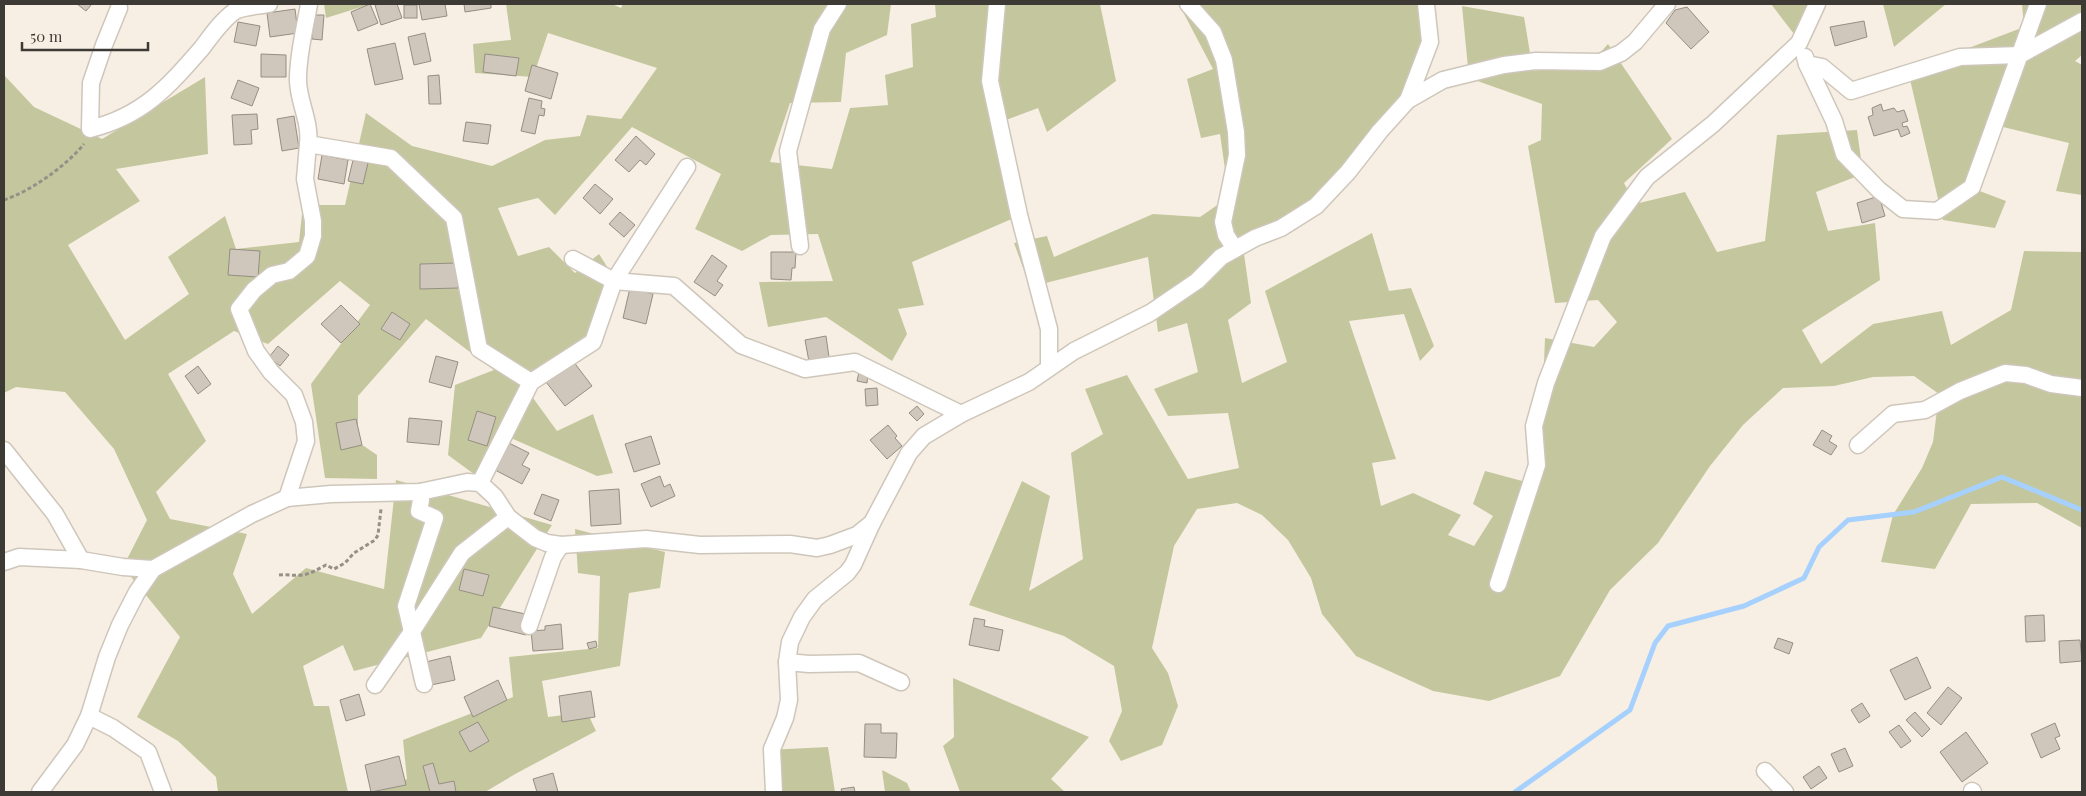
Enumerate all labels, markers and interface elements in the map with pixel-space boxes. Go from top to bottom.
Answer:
scale bar [22,20,149,52]
text: 50 m [30,26,63,46]

